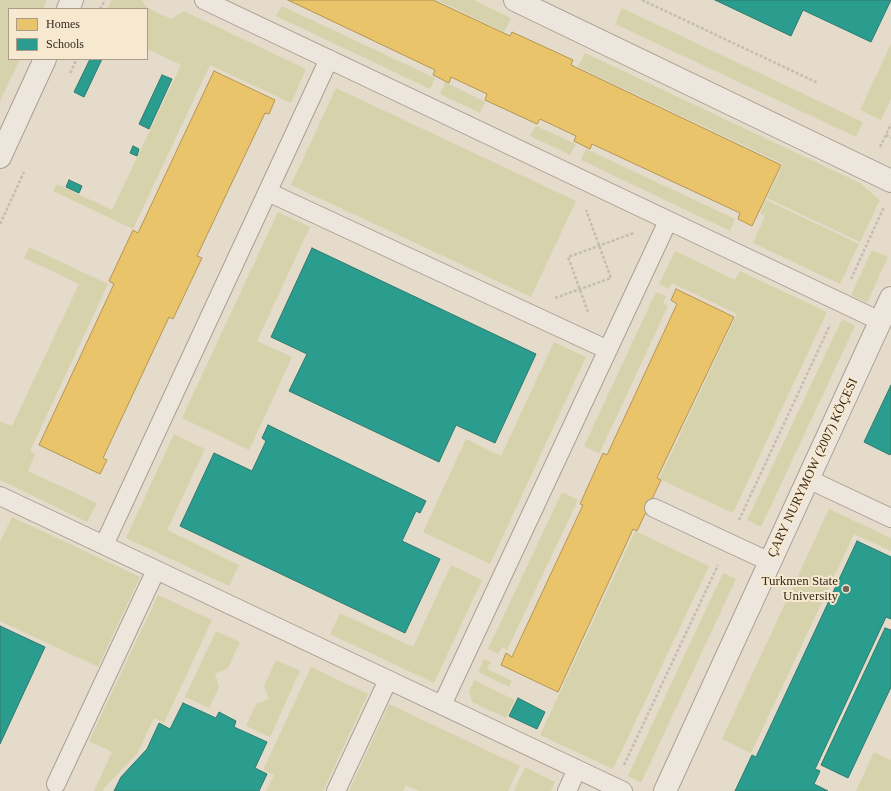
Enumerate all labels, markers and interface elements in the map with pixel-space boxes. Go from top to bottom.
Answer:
legend [8,8,148,60]
text: Homes [46,17,80,31]
text: Schools [46,37,84,51]
street label: ÇARY NURYMOW (2007) KÖÇESI [764,376,862,560]
place label: Turkmen State University [762,574,838,605]
marker: Turkmen State University [841,584,851,594]

